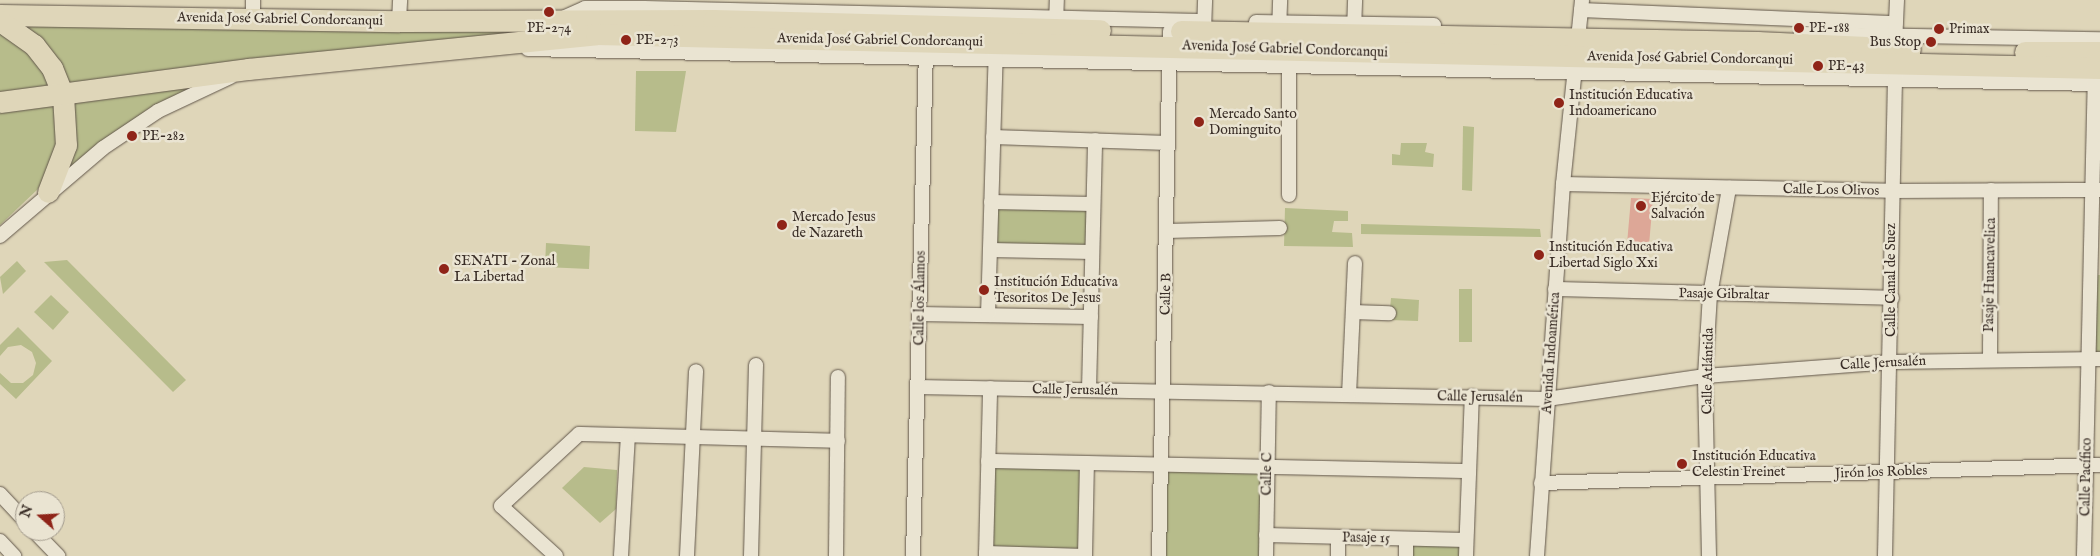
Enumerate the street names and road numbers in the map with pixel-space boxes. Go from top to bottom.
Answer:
street label: Avenida José Gabriel Condorcanqui [177,9,383,29]
street label: Avenida José Gabriel Condorcanqui [777,30,983,50]
street label: Avenida José Gabriel Condorcanqui [1182,37,1388,61]
street label: Avenida José Gabriel Condorcanqui [1587,48,1793,68]
street label: Calle Los Olivos [1783,181,1879,199]
street label: Pasaje Huancavelica [1981,218,1999,332]
street label: Calle Canal de Suez [1883,223,1899,337]
street label: Calle los Álamos [911,250,929,346]
street label: Calle B [1157,273,1175,315]
street label: Pasaje Gibraltar [1678,285,1770,303]
street label: Avenida Indoamérica [1538,292,1564,414]
street label: Calle Atlántida [1699,328,1717,414]
street label: Calle Jerusalén [1840,352,1926,374]
street label: Calle Jerusalén [1032,381,1118,399]
street label: Calle Jerusalén [1437,388,1523,406]
street label: Calle Pacífico [2077,438,2095,516]
street label: Calle C [1258,452,1276,496]
street label: Jirón los Robles [1835,462,1927,482]
street label: Pasaje 15 [1342,529,1390,547]

